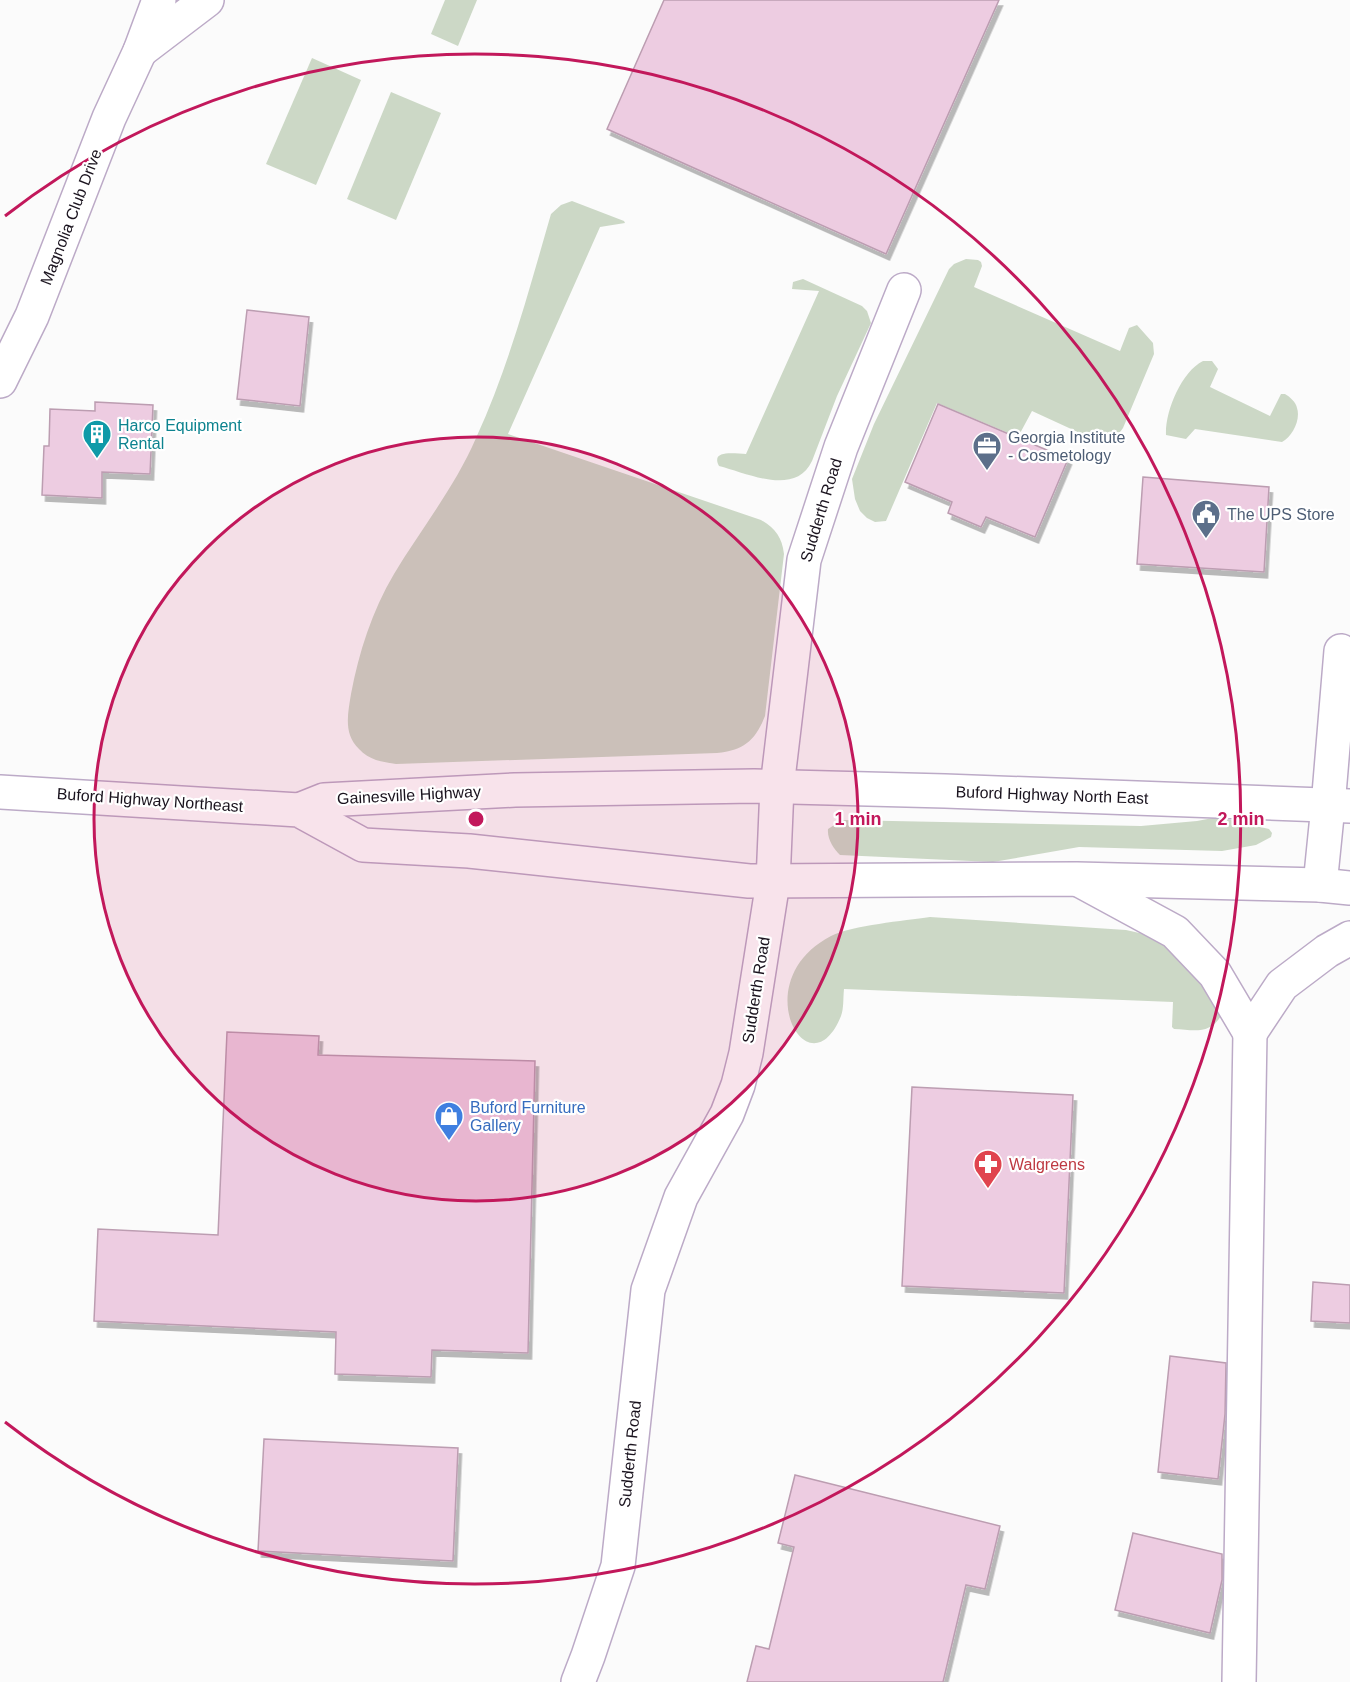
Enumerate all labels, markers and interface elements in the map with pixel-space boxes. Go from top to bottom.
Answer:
street label: Magnolia Club Drive [37,147,105,287]
place label: Harco Equipment Rental [118,417,242,452]
building icon: Harco Equipment Rental [81,418,113,460]
place label: Georgia Institute - Cosmetology [1008,429,1126,464]
office icon: Georgia Institute - Cosmetology [971,430,1003,472]
street label: Sudderth Road [797,456,845,564]
public building icon: The UPS Store [1190,498,1222,540]
place label: The UPS Store [1227,506,1335,523]
street label: Gainesville Highway [337,783,481,807]
street label: Buford Highway North East [955,783,1149,807]
street label: Buford Highway Northeast [56,785,244,815]
centre of rings [466,809,486,829]
text: 1 min [834,809,882,829]
text: 2 min [1217,809,1265,829]
street label: Sudderth Road [739,936,773,1044]
place label: Buford Furniture Gallery [470,1099,586,1134]
shop icon: Buford Furniture Gallery [433,1100,465,1142]
pharmacy icon: Walgreens [972,1148,1004,1190]
place label: Walgreens [1009,1156,1085,1173]
street label: Sudderth Road [616,1400,644,1508]

